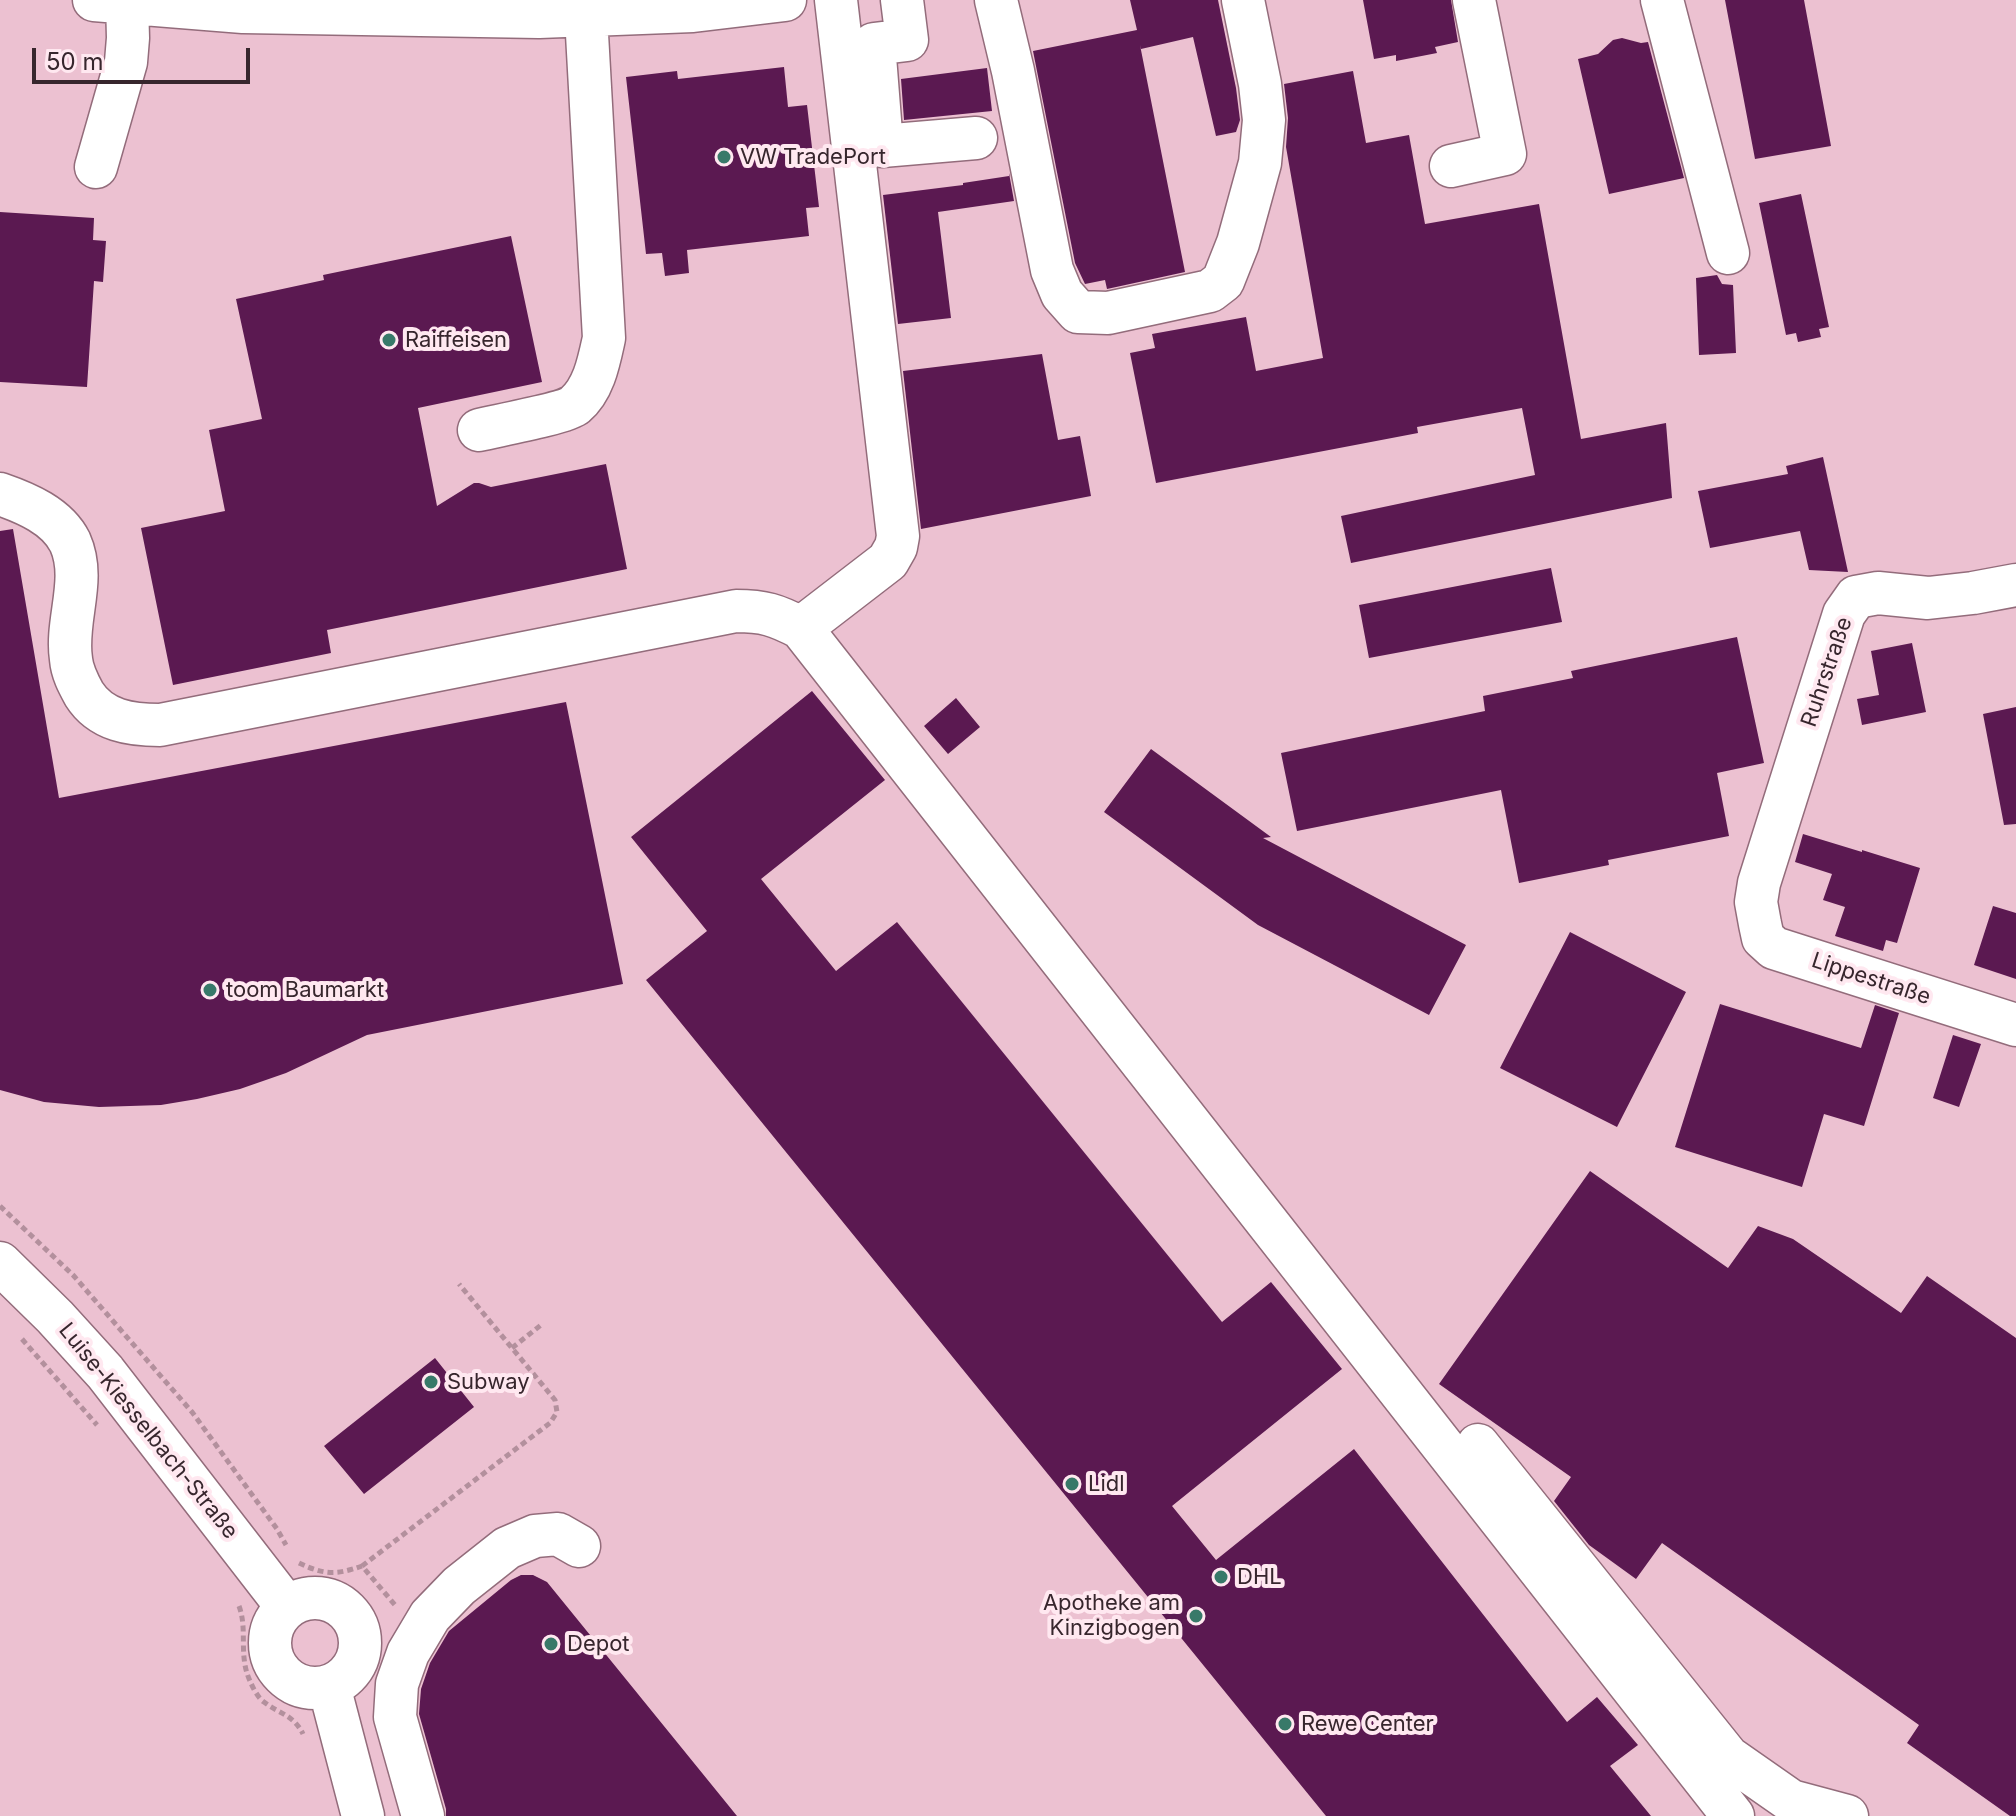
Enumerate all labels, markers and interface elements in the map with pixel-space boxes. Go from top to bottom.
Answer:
scale bar [36,32,254,82]
text: 50 m [46,47,104,76]
place label: VW TradePort [740,144,886,170]
marker: VW TradePort [715,148,733,166]
place label: Raiffeisen [405,327,507,353]
marker: Raiffeisen [380,331,398,349]
street label: Ruhrstraße [1796,614,1858,730]
street label: Lippestraße [1808,947,1934,1011]
place label: toom Baumarkt [226,977,384,1003]
marker: toom Baumarkt [201,981,219,999]
street label: Luise-Kiesselbach-Straße [53,1318,243,1544]
place label: Subway [447,1369,530,1395]
marker: Subway [422,1373,440,1391]
place label: Lidl [1088,1471,1125,1497]
marker: Lidl [1063,1475,1081,1493]
place label: DHL [1237,1564,1282,1590]
marker: DHL [1212,1568,1230,1586]
place label: Apotheke am Kinzigbogen [1043,1590,1180,1642]
marker: Apotheke am Kinzigbogen [1187,1607,1205,1625]
place label: Depot [567,1631,630,1657]
marker: Depot [542,1635,560,1653]
place label: Rewe Center [1301,1711,1434,1737]
marker: Rewe Center [1276,1715,1294,1733]

